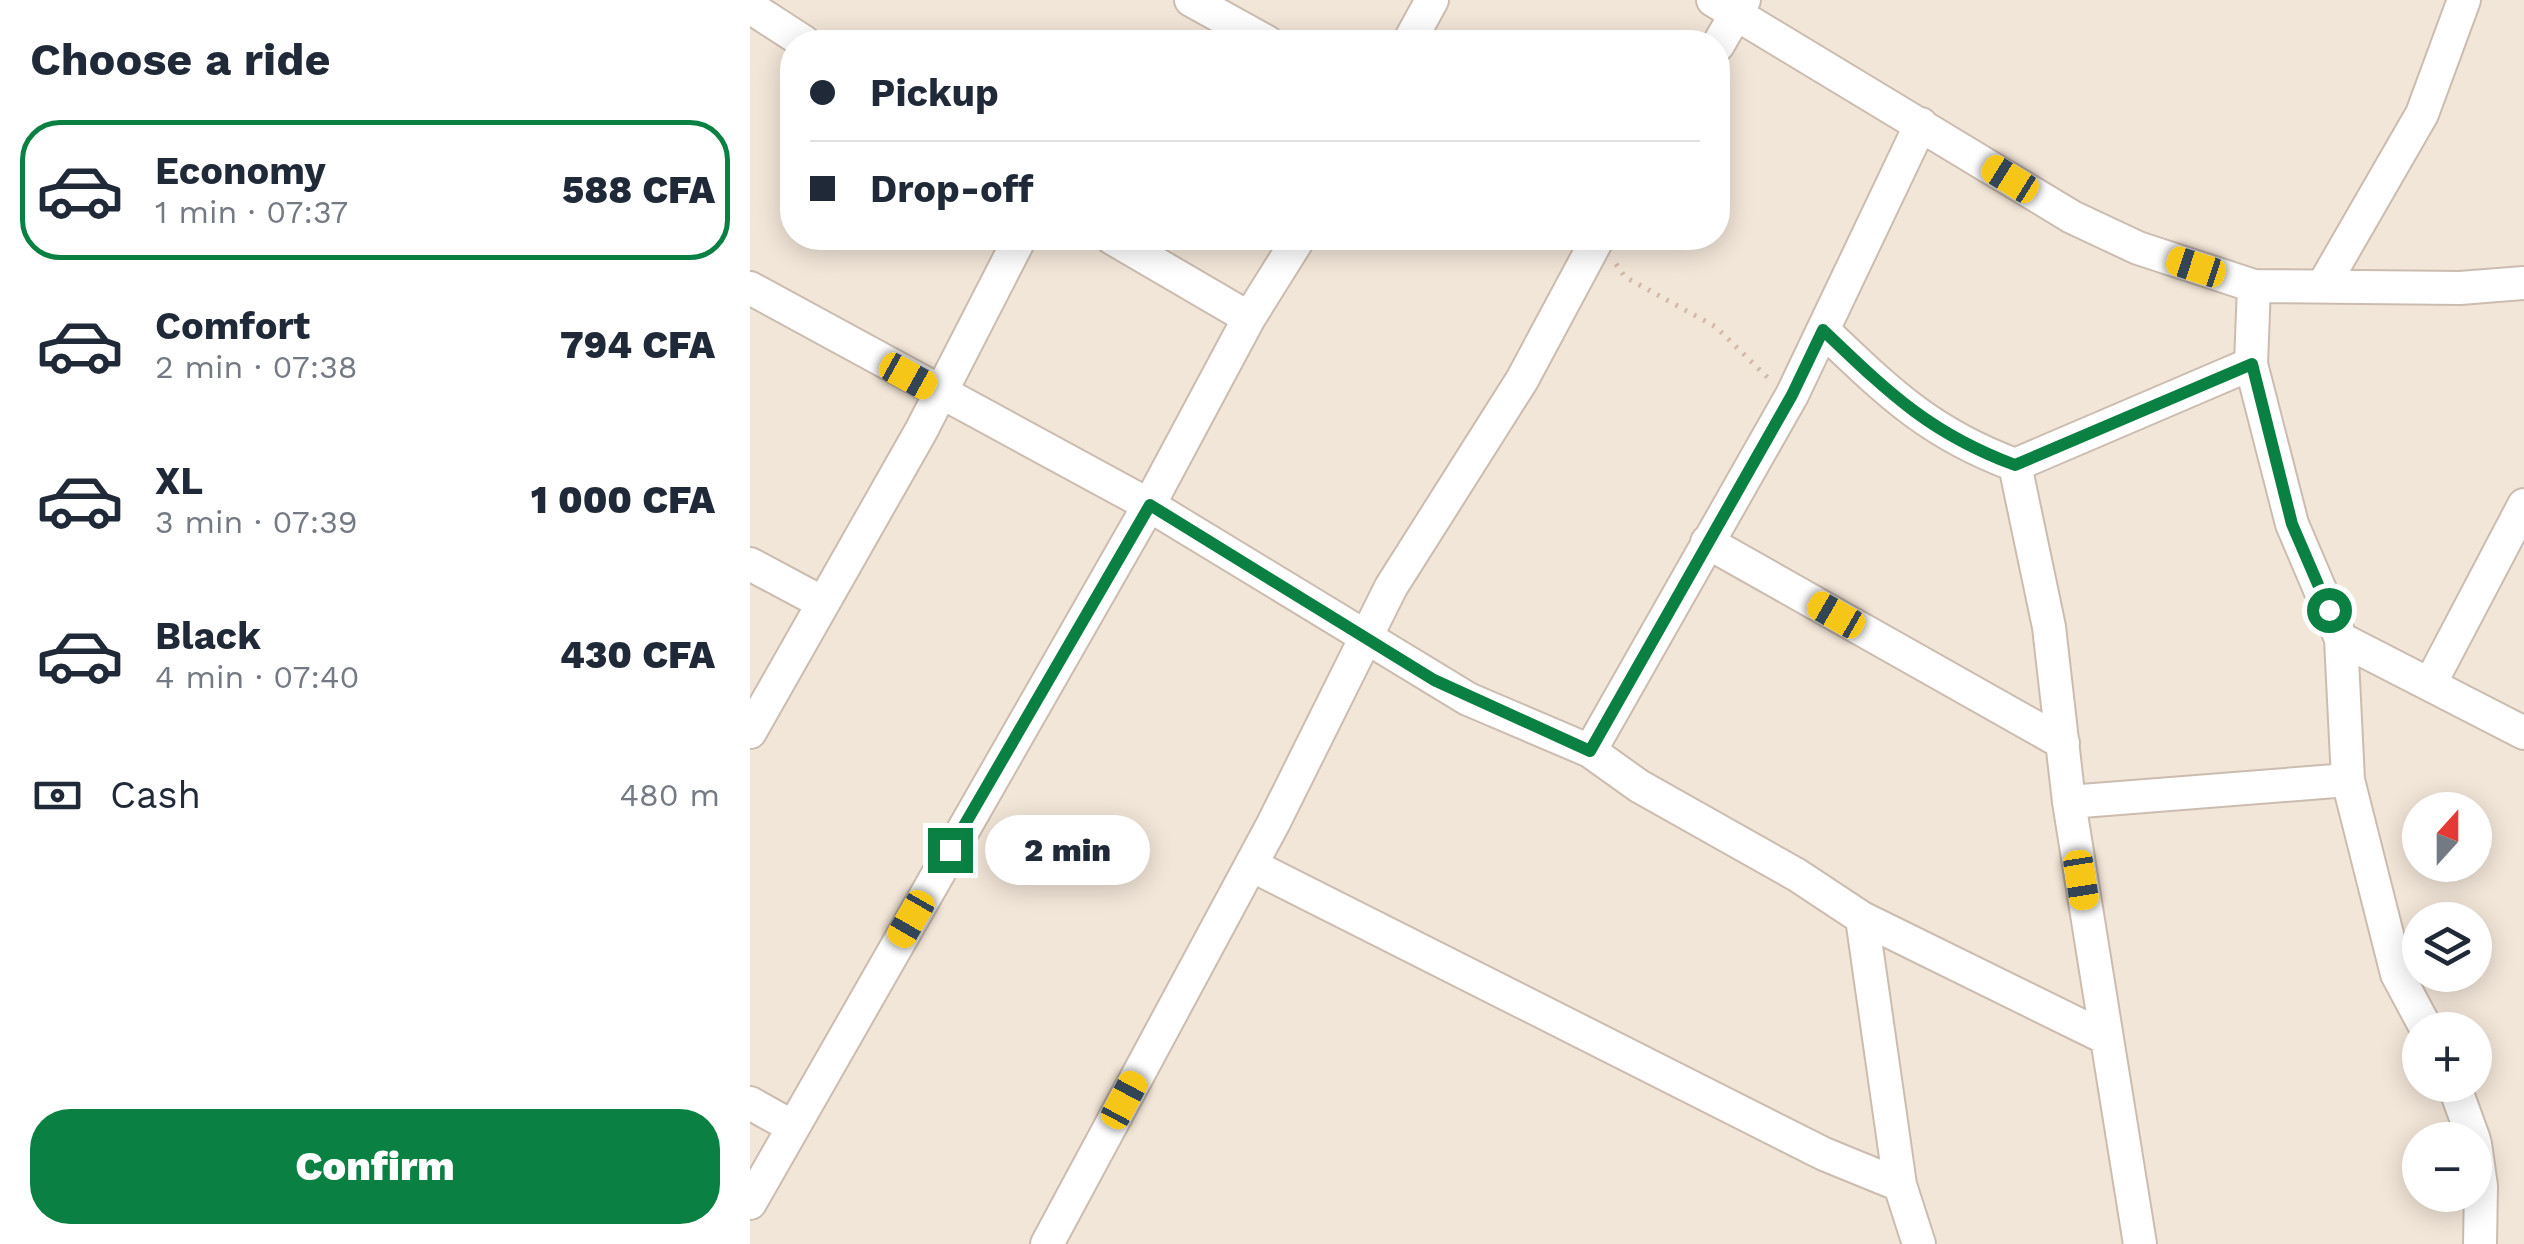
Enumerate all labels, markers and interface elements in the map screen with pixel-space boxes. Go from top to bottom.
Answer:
text: Choose a ride [30,33,330,86]
text: Pickup [870,71,999,115]
icon: car [35,145,125,235]
text: Economy [155,149,326,193]
car [1977,150,2043,208]
text: Drop-off [870,167,1034,211]
text: 588 CFA [562,168,715,212]
text: 1 min · 07:37 [155,193,348,231]
car [2163,243,2229,291]
icon: car [35,300,125,390]
text: Comfort [155,304,310,348]
text: 794 CFA [560,323,715,367]
text: 2 min · 07:38 [155,348,358,386]
car [874,348,942,404]
icon: car [35,455,125,545]
text: XL [155,459,203,503]
text: 1 000 CFA [531,478,715,522]
text: 3 min · 07:39 [155,503,358,541]
car [1803,587,1869,643]
route start [2307,588,2352,633]
icon: car [35,610,125,700]
text: Black [155,614,261,658]
text: 430 CFA [560,633,715,677]
text: 4 min · 07:40 [155,658,359,696]
icon: cash [30,768,85,823]
text: Cash [110,773,201,817]
text: 480 m [619,776,720,814]
north arrow [2402,792,2492,882]
map controls [2402,792,2492,1212]
callout: 2 min [985,815,1150,885]
route end [928,828,973,873]
text: 2 min [1024,831,1111,869]
car [2061,848,2101,912]
car [883,886,939,952]
button: layers [2402,902,2492,992]
button: + [2402,1012,2492,1102]
car [1097,1066,1151,1134]
button: Confirm [30,1109,720,1224]
button: − [2402,1122,2492,1212]

